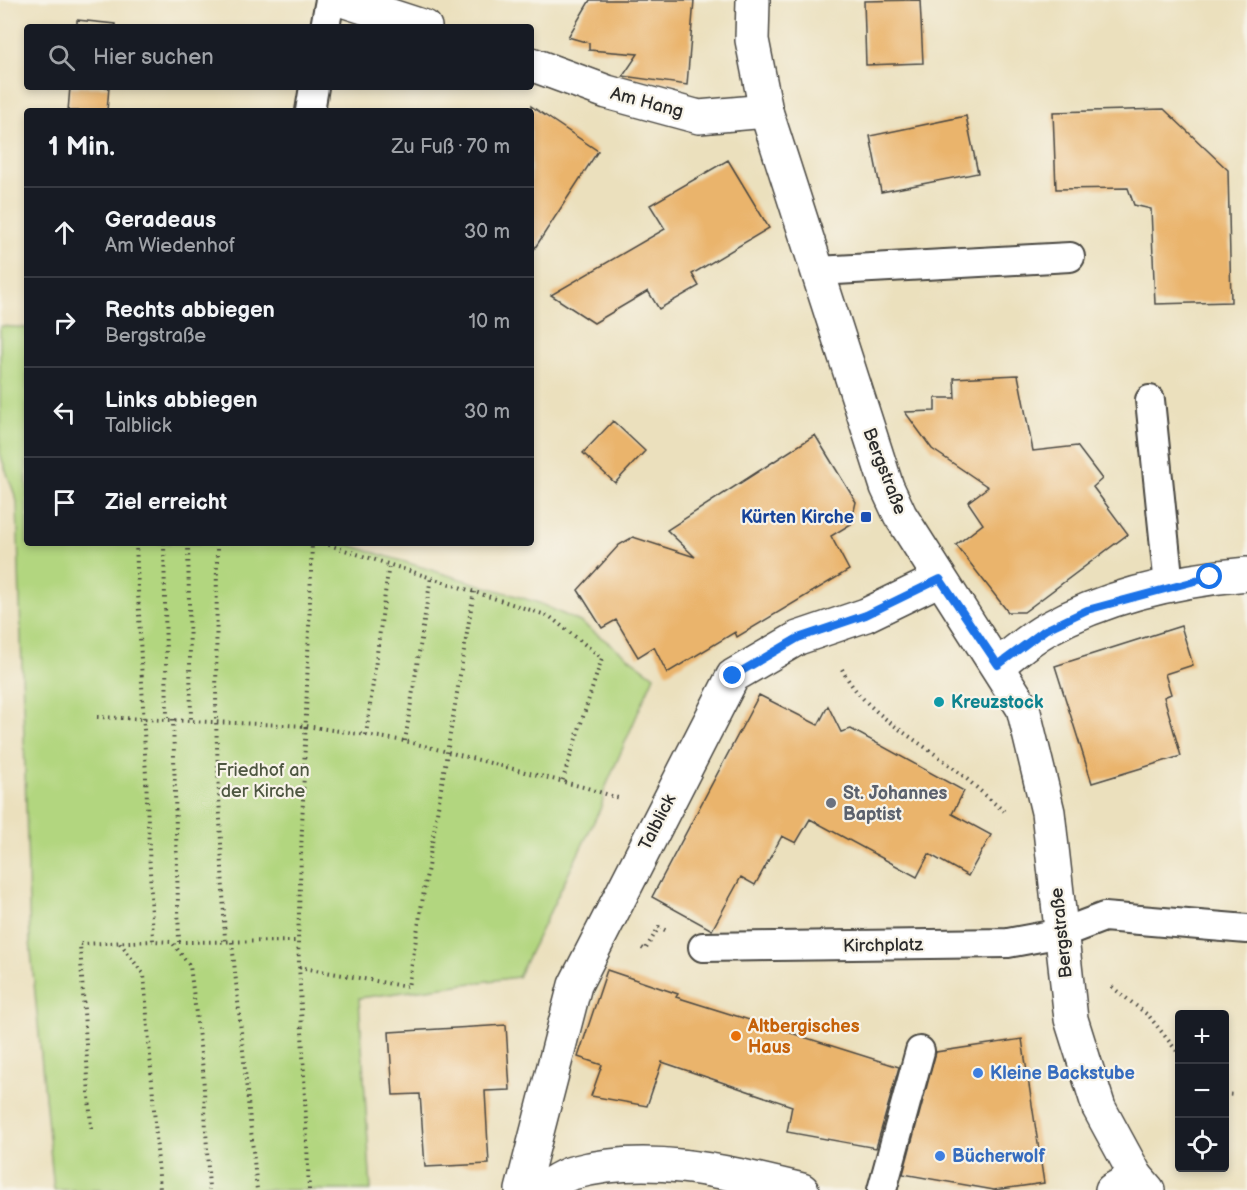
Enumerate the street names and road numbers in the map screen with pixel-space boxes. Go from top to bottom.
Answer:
street label: Am Hang [608,83,686,122]
street label: Bergstraße [858,425,911,518]
street label: Talblick [634,791,680,854]
street label: Bergstraße [1046,886,1077,979]
street label: Kirchplatz [843,934,924,957]

